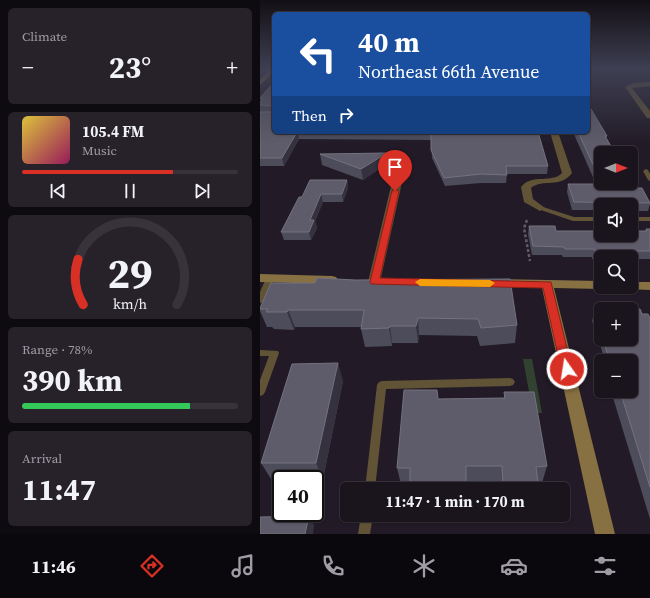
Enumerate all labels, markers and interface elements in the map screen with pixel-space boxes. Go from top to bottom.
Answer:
text: 40 m [358,23,420,61]
text: Climate [22,28,67,45]
icon: left [292,28,344,80]
text: 23° [109,47,151,88]
text: − [22,52,34,82]
text: + [226,52,238,82]
text: Northeast 66th Avenue [358,59,540,84]
icon: right [335,104,357,126]
text: Then [292,105,327,126]
text: 105.4 FM [82,121,144,142]
text: Music [82,142,117,159]
north arrow [594,146,638,190]
map controls [594,146,638,398]
pin [378,150,412,191]
icon: arrive [384,156,406,178]
icon: previous [47,180,69,202]
icon: pause [119,180,141,202]
icon: next [191,180,213,202]
button: sound [594,198,638,242]
text: 29 [107,245,153,302]
button: search [594,250,638,294]
text: km/h [113,294,147,314]
button: + [594,302,638,346]
text: Range · 78% [22,341,93,358]
position arrow [546,348,588,390]
button: − [594,354,638,398]
text: 390 km [22,360,122,401]
text: Arrival [22,450,62,467]
text: 11:47 [22,469,96,510]
speed limit sign: 40 [272,470,324,522]
text: 11:47 · 1 min · 170 m [386,491,525,512]
icon: directions [138,552,166,580]
icon: music [229,552,257,580]
icon: phone [319,552,347,580]
icon: climate [410,552,438,580]
icon: car [500,552,528,580]
icon: filters [591,552,619,580]
text: 11:46 [31,554,76,579]

